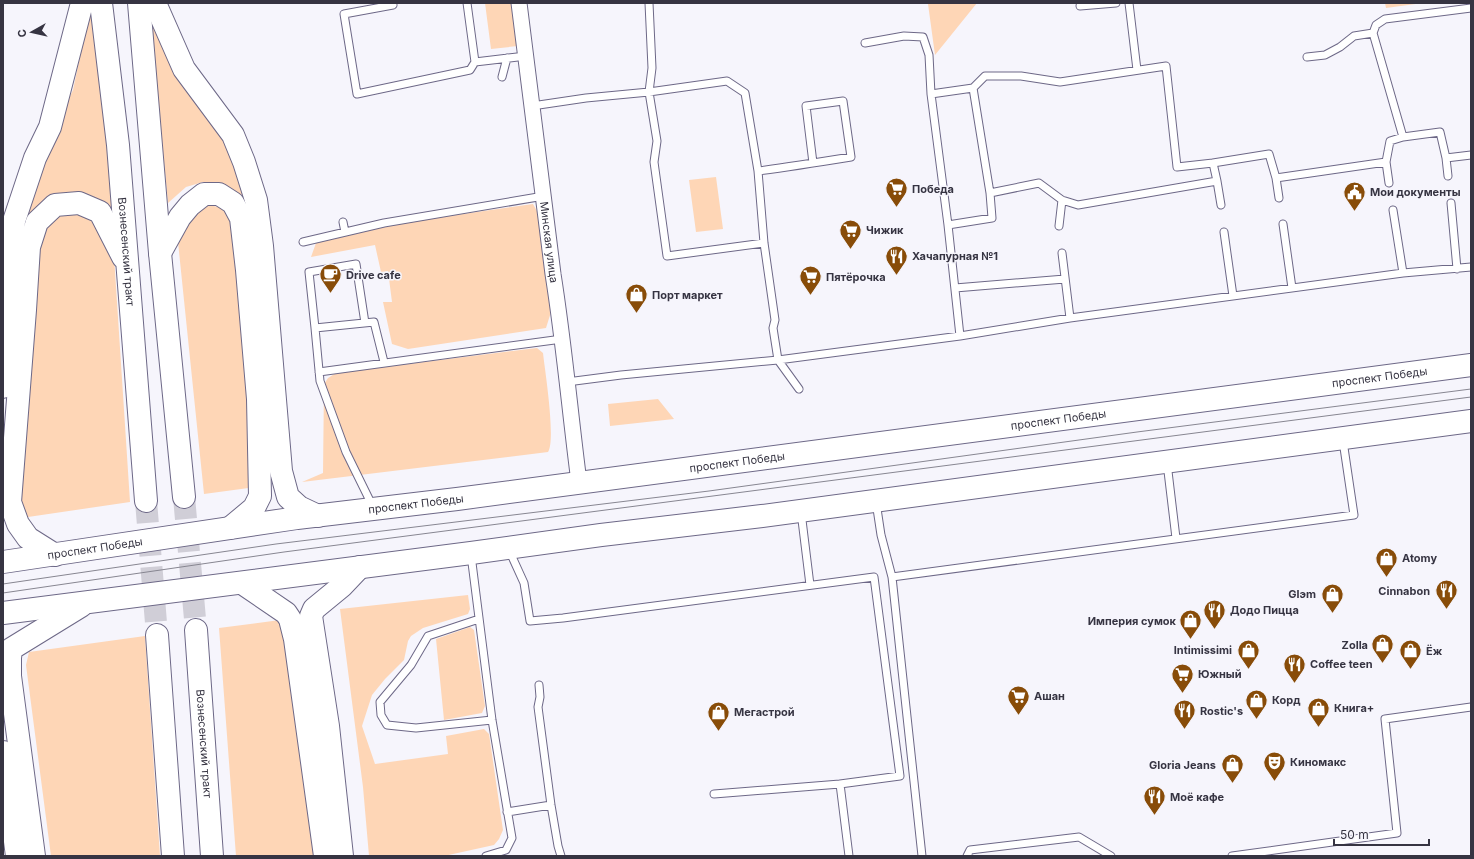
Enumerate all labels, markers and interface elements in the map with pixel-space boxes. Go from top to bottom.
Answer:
north arrow [12,12,52,52]
text: С [15,28,30,38]
supermarket icon: Победа [884,176,910,209]
public building icon: Мои документы [1342,179,1368,212]
place label: Победа [912,182,954,196]
place label: Мои документы [1370,185,1461,199]
street label: Вознесенский тракт [115,197,138,308]
street label: Минская улица [537,201,561,284]
supermarket icon: Чижик [838,217,864,250]
place label: Чижик [866,223,904,237]
restaurant icon: Хачапурная №1 [884,243,910,276]
place label: Хачапурная №1 [912,249,998,263]
cafe icon: Drive cafe [317,262,343,295]
supermarket icon: Пятёрочка [797,264,823,297]
place label: Drive cafe [346,268,401,282]
place label: Пятёрочка [826,270,886,284]
shop icon: Порт маркет [623,282,649,315]
place label: Порт маркет [652,288,723,302]
street label: проспект Победы [1331,364,1428,390]
street label: проспект Победы [1010,406,1107,433]
street label: проспект Победы [689,449,786,475]
street label: проспект Победы [367,491,464,516]
street label: проспект Победы [46,534,143,562]
shop icon: Atomy [1374,545,1400,578]
place label: Atomy [1402,551,1437,565]
restaurant icon: Cinnabon [1433,578,1459,611]
shop icon: Glэm [1319,581,1345,614]
place label: Cinnabon [1378,584,1430,598]
place label: Glэm [1288,587,1316,601]
restaurant icon: Додо Пицца [1201,597,1227,630]
place label: Додо Пицца [1230,603,1299,617]
shop icon: Империя сумок [1178,608,1204,641]
place label: Империя сумок [1088,614,1177,628]
shop icon: Zolla [1370,632,1396,665]
shop icon: Intimissimi [1235,637,1261,670]
place label: Zolla [1342,638,1368,652]
shop icon: Ёж [1397,638,1423,671]
place label: Intimissimi [1174,643,1232,657]
place label: Ёж [1426,644,1443,658]
restaurant icon: Coffee teen [1282,651,1308,684]
place label: Coffee teen [1310,657,1373,671]
supermarket icon: Южный [1169,661,1195,694]
place label: Южный [1198,667,1242,681]
supermarket icon: Ашан [1006,683,1032,716]
shop icon: Корд [1244,687,1270,720]
street label: Вознесенский тракт [193,689,215,800]
place label: Ашан [1034,689,1065,703]
place label: Корд [1272,693,1301,707]
shop icon: Книга+ [1305,695,1331,728]
restaurant icon: Rostic's [1171,698,1197,731]
shop icon: Мегастрой [705,699,731,732]
place label: Книга+ [1334,701,1374,715]
place label: Rostic's [1200,704,1243,718]
place label: Мегастрой [734,705,795,719]
theatre icon: Киномакс [1261,749,1287,782]
shop icon: Gloria Jeans [1219,752,1245,785]
place label: Киномакс [1290,755,1347,769]
place label: Gloria Jeans [1149,758,1216,772]
restaurant icon: Моё кафе [1141,784,1167,817]
place label: Моё кафе [1170,790,1225,804]
scale bar [1334,821,1429,847]
text: 50 m [1340,827,1369,842]

